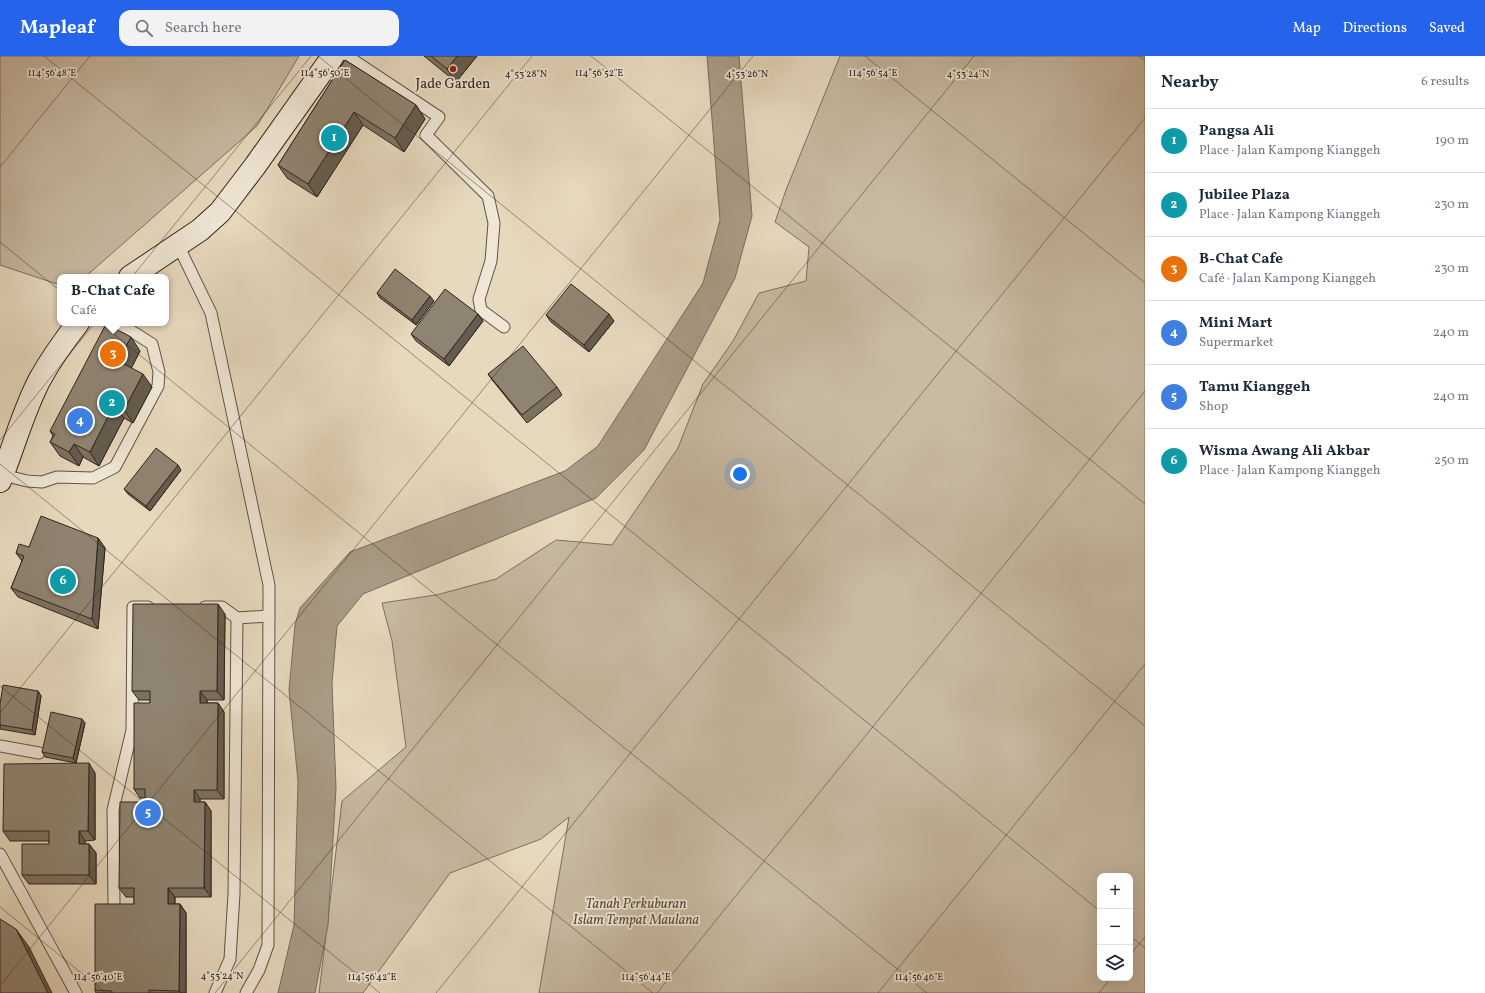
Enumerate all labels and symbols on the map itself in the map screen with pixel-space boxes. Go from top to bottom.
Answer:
marker: Jade Garden [448,64,458,74]
text: 114°56'48"E [28,66,76,80]
text: 114°56'50"E [301,66,349,80]
text: 114°56'52"E [575,66,623,80]
text: 114°56'54"E [849,66,897,80]
text: 4°53'28"N [505,67,548,81]
text: 4°53'26"N [726,67,769,81]
text: 4°53'24"N [947,67,990,81]
place label: Jade Garden [416,75,490,94]
pin: 1 [321,123,347,153]
pin: 3 [100,339,126,369]
pin: 2 [99,388,125,418]
pin: 4 [67,406,93,436]
your location [730,464,750,484]
pin: 6 [50,566,76,596]
pin: 5 [135,798,161,828]
park label: Tanah Perkuburan Islam Tempat Maulana [573,895,700,930]
text: 4°53'24"N [201,969,244,983]
text: 114°56'40"E [73,970,123,984]
text: 114°56'42"E [348,970,396,984]
text: 114°56'44"E [621,970,671,984]
text: 114°56'46"E [895,970,943,984]

